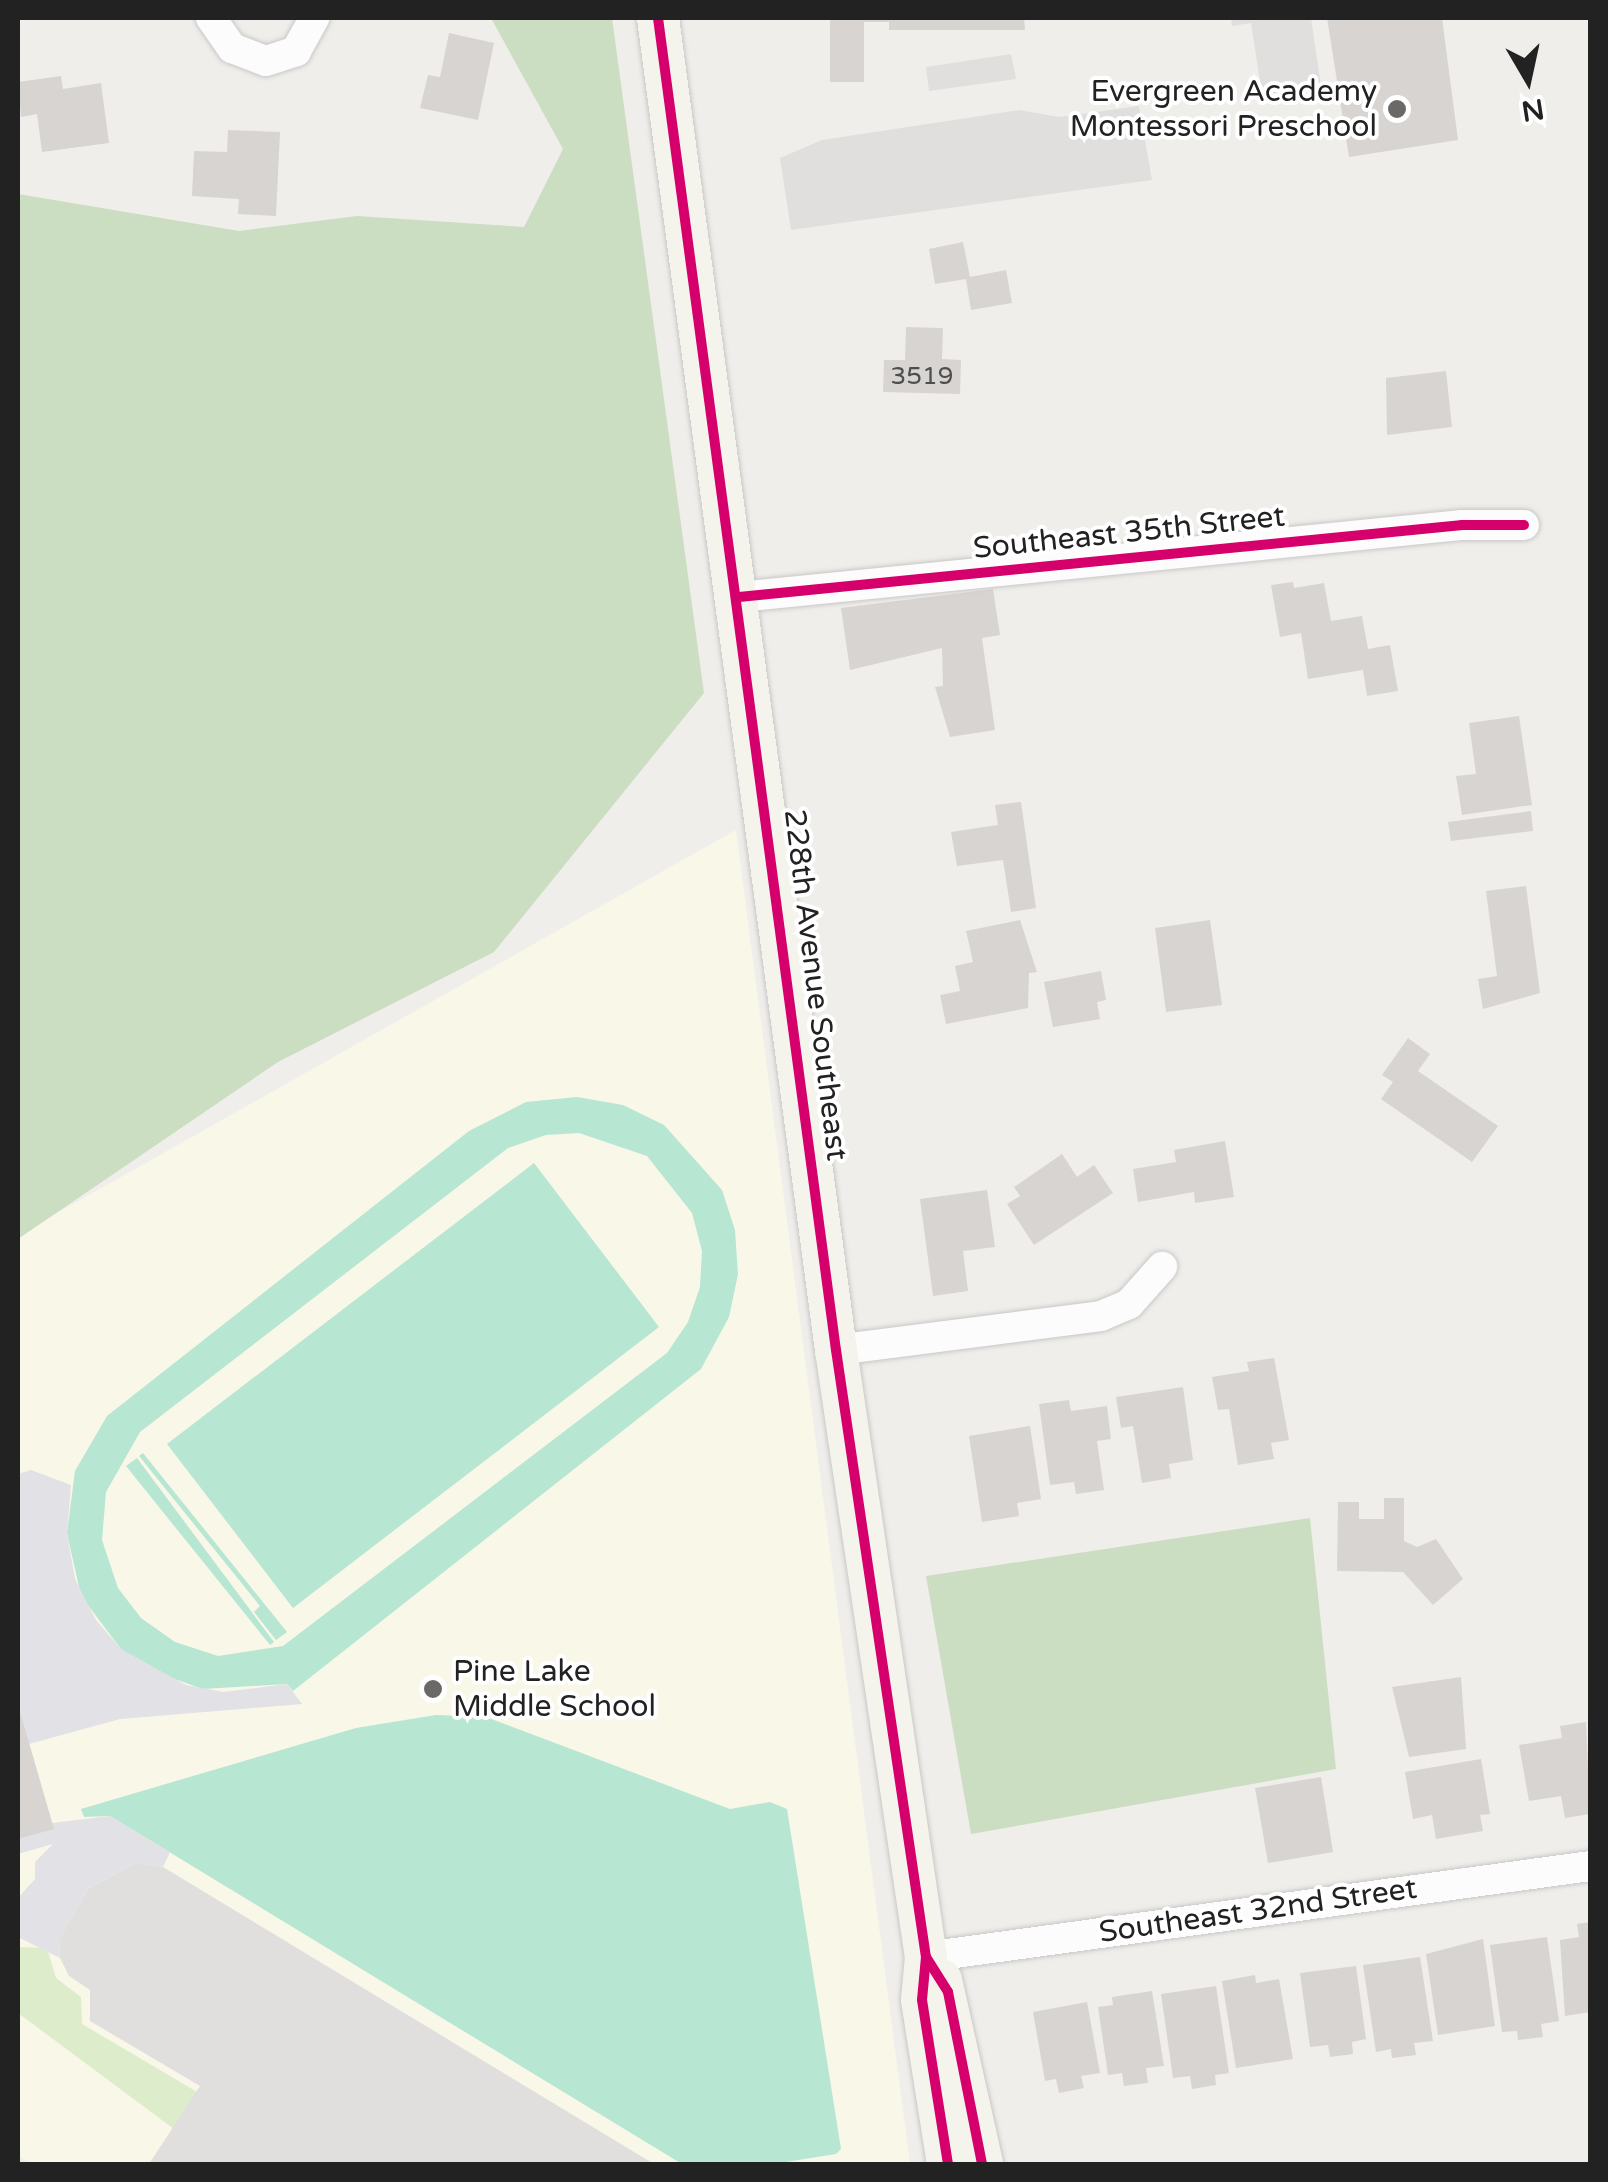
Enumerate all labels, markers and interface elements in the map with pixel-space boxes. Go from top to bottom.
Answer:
north arrow [1478,30,1578,130]
place label: Evergreen Academy Montessori Preschool [1070,74,1377,144]
text: N [1519,91,1546,128]
marker: Evergreen Academy Montessori Preschool [1386,98,1408,120]
house number: 3519 [891,361,953,391]
street label: Southeast 35th Street [971,499,1287,567]
street label: 228th Avenue Southeast [776,807,854,1163]
place label: Pine Lake Middle School [453,1654,656,1724]
marker: Pine Lake Middle School [422,1678,444,1700]
street label: Southeast 32nd Street [1097,1871,1419,1951]

